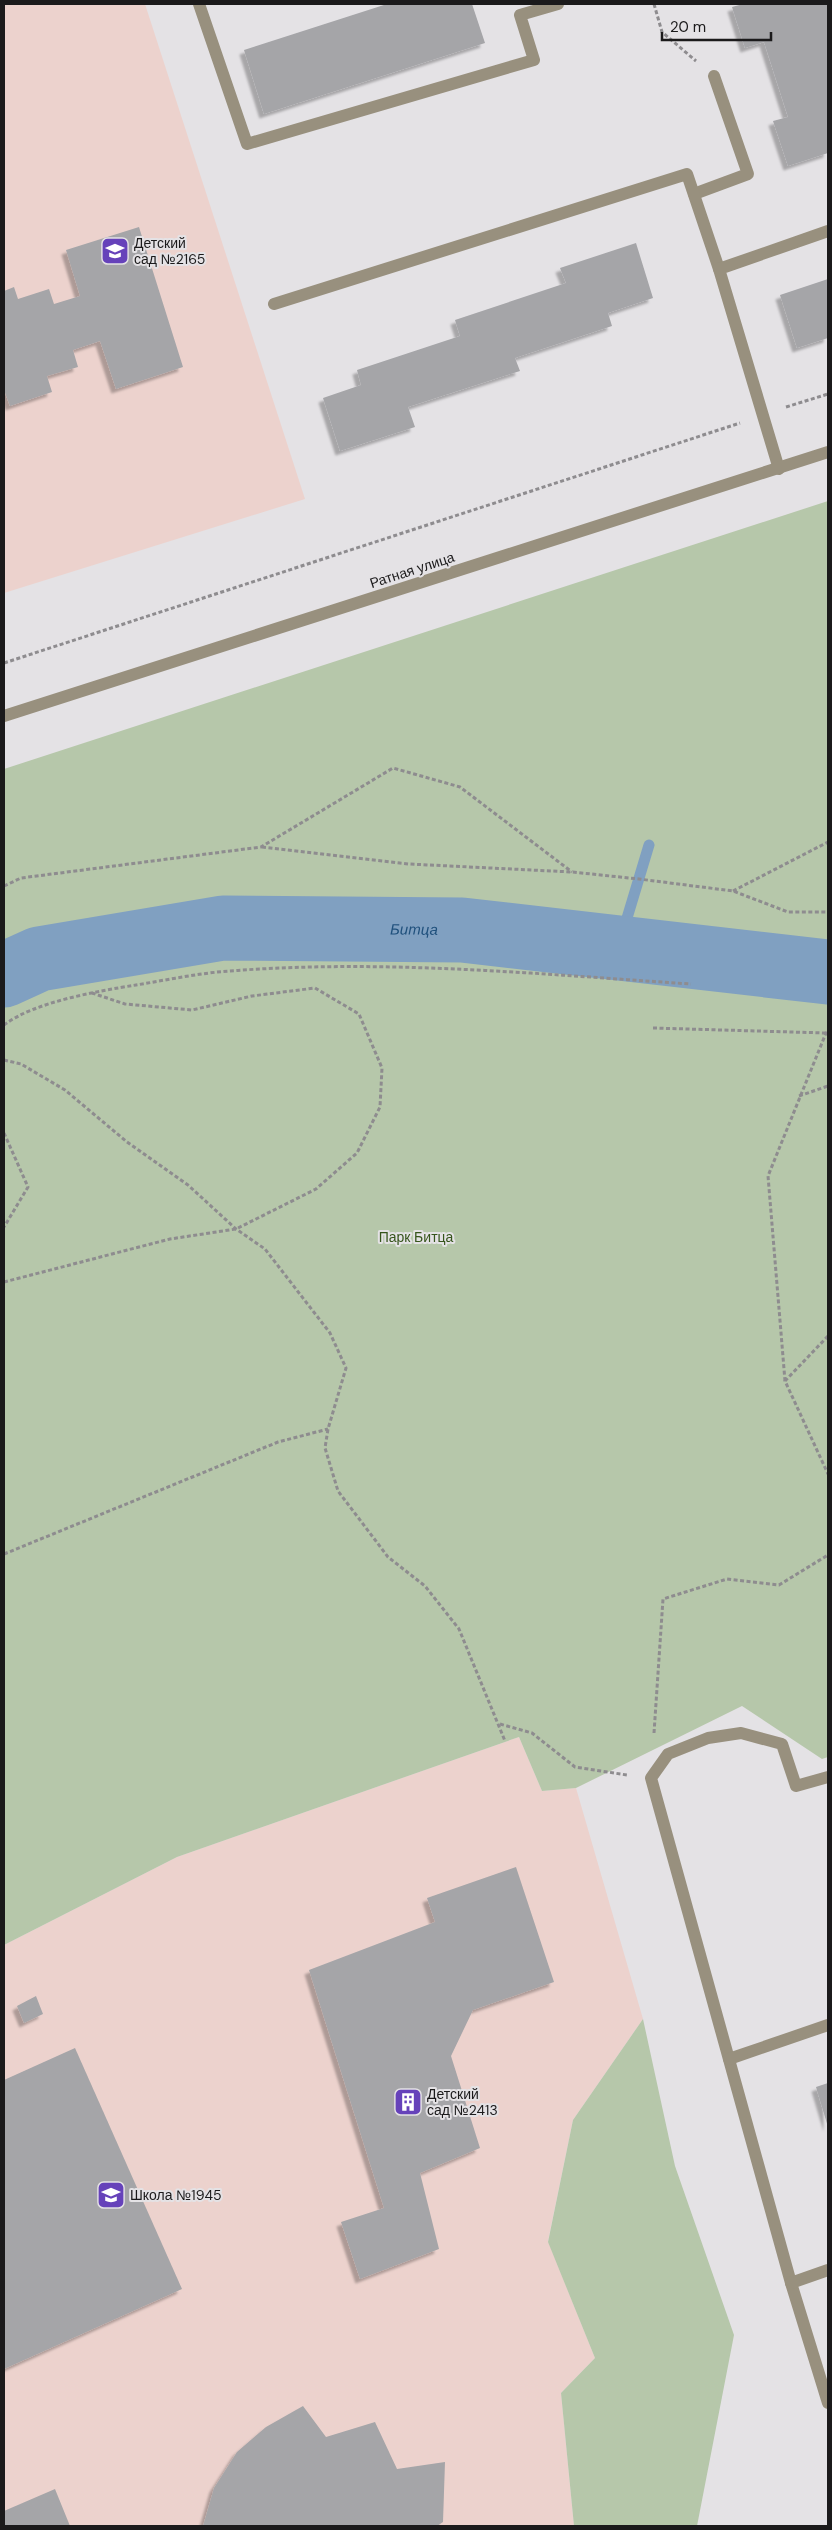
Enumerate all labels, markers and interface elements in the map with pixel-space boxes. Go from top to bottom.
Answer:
scale bar [662,10,771,42]
text: 20 m [670,17,706,37]
place label: Детский сад №2165 [134,234,205,268]
school or university icon: Детский сад №2165 [100,236,130,266]
street label: Ратная улица [367,548,457,592]
water label: Битца [390,919,438,940]
park label: Парк Битца [379,1228,454,1246]
place label: Детский сад №2413 [427,2085,498,2119]
building icon: Детский сад №2413 [393,2087,423,2117]
school or university icon: Школа №1945 [96,2180,126,2210]
place label: Школа №1945 [130,2186,222,2204]

